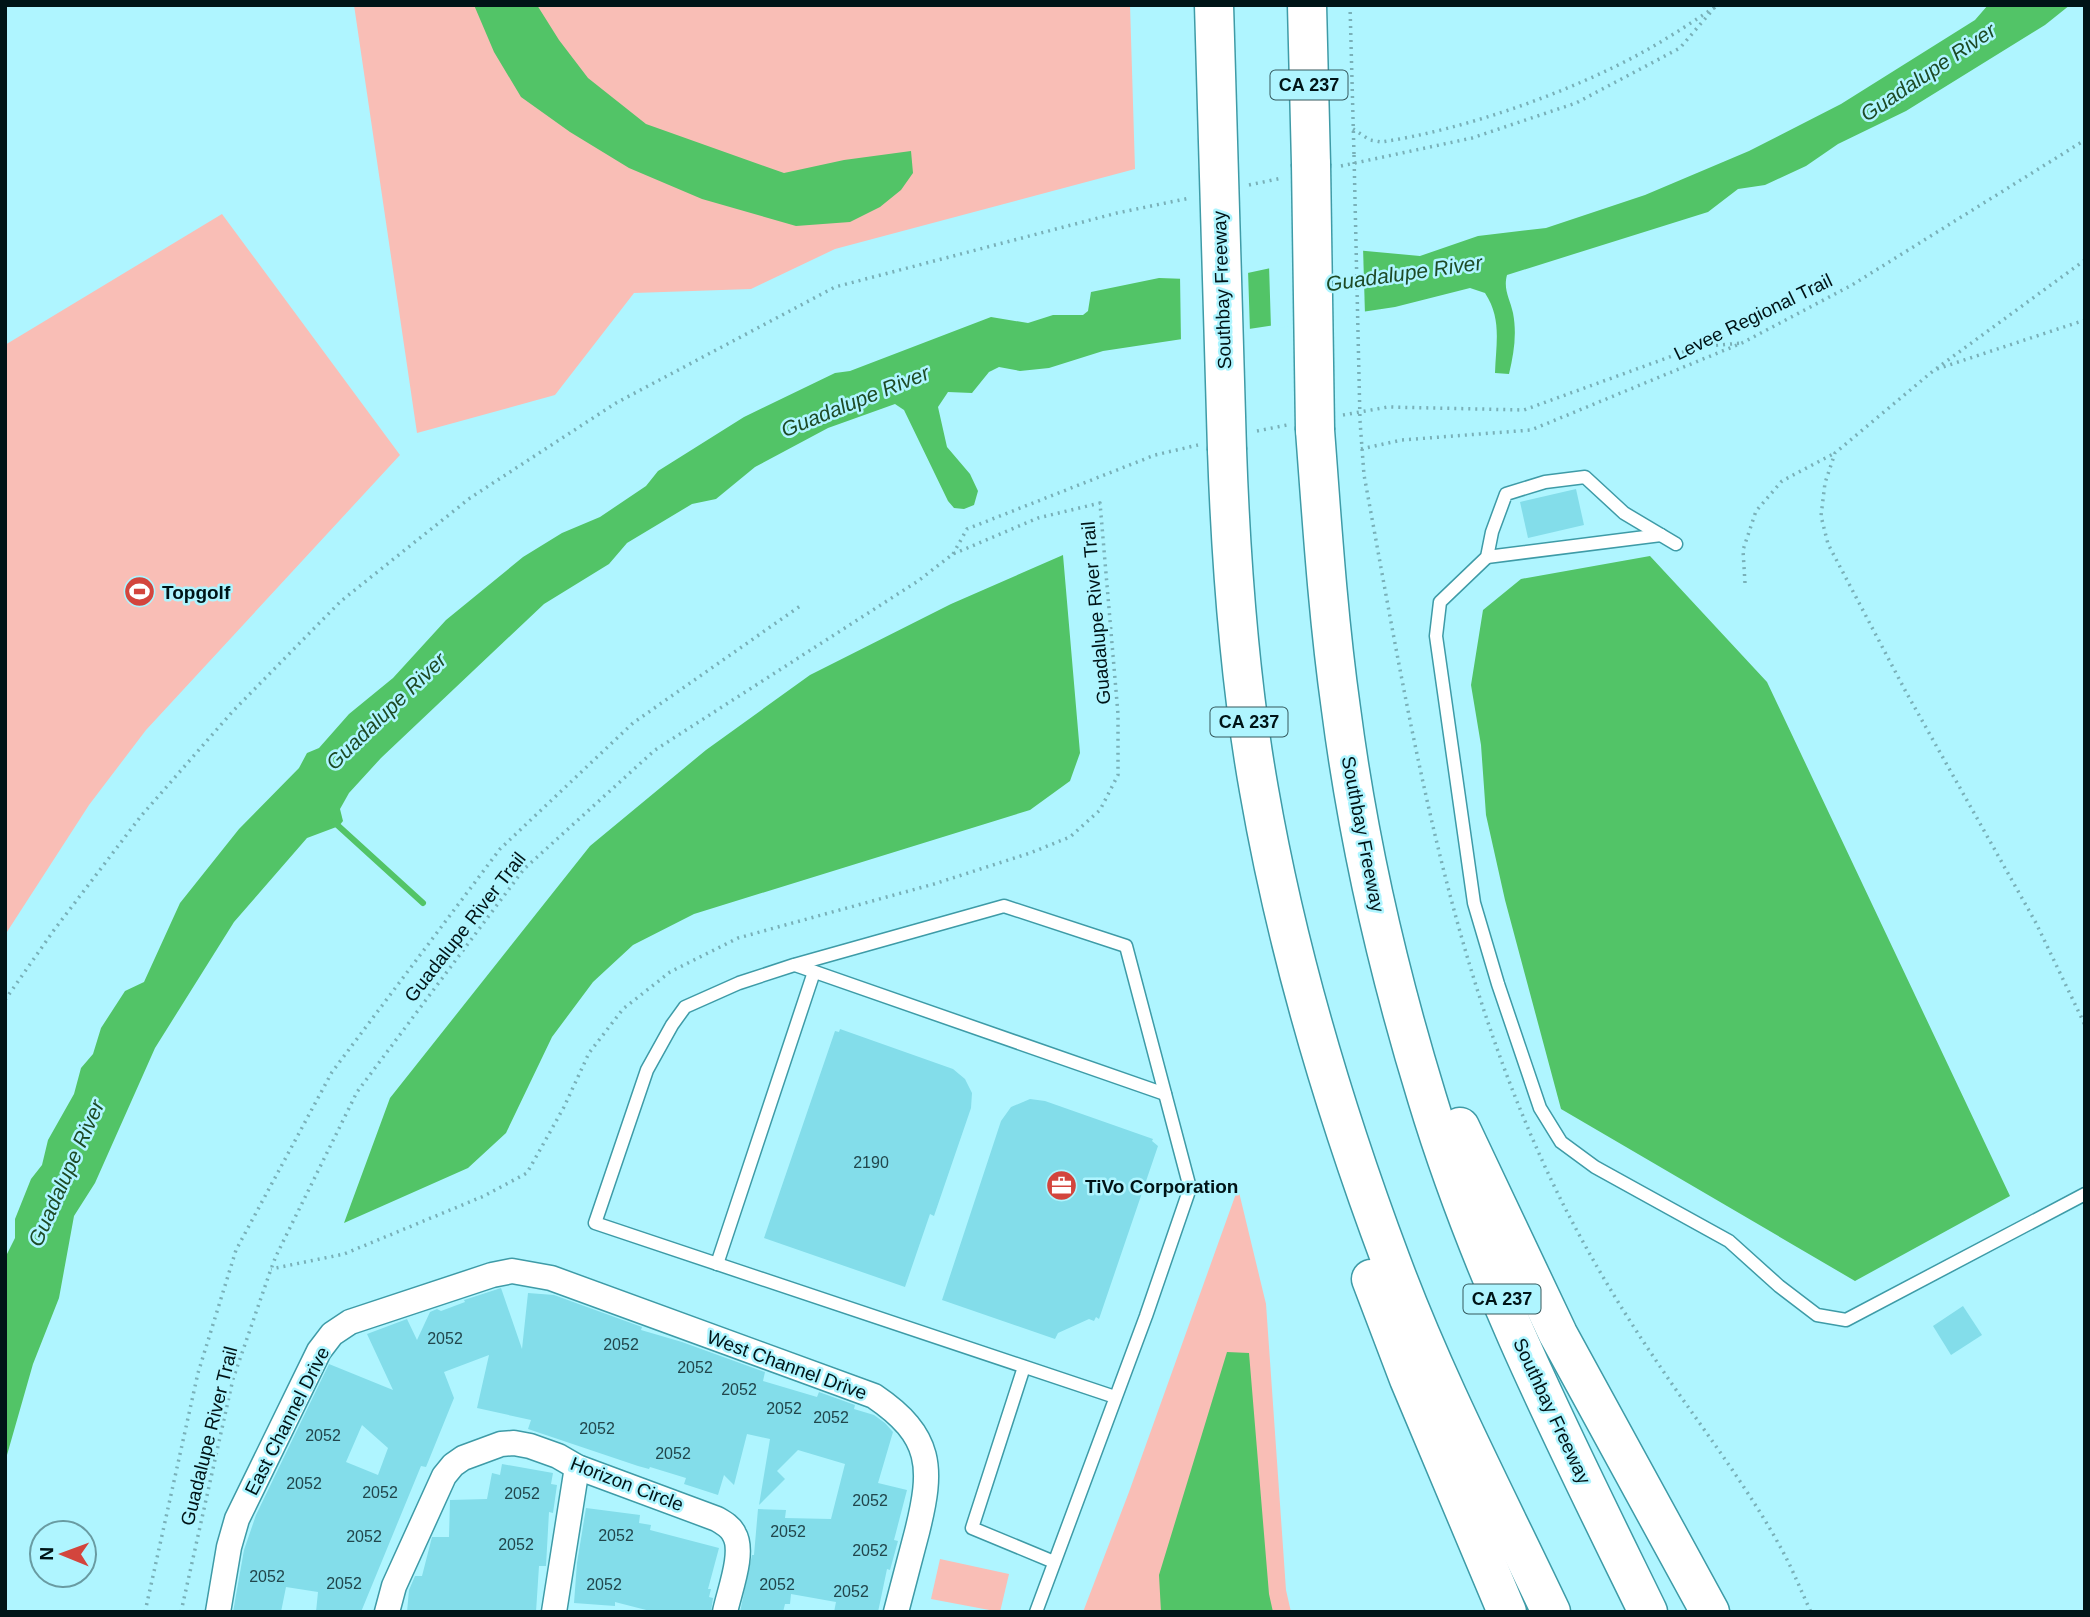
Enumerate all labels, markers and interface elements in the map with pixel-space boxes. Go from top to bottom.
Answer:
water label: Guadalupe River [1856,18,2001,126]
road number: CA 237 [1270,70,1348,100]
street label: Southbay Freeway [1209,210,1235,370]
water label: Guadalupe River [1324,251,1485,295]
street label: Levee Regional Trail [1671,270,1835,364]
water label: Guadalupe River [778,360,933,441]
street label: Guadalupe River Trail [1078,521,1114,705]
sports icon: Topgolf [122,575,156,609]
place label: Topgolf [162,582,231,603]
water label: Guadalupe River [321,647,451,774]
road number: CA 237 [1210,708,1288,736]
street label: Southbay Freeway [1338,754,1389,914]
street label: Guadalupe River Trail [400,848,530,1006]
water label: Guadalupe River [23,1095,109,1250]
house number: 2190 [853,1154,889,1171]
office icon: TiVo Corporation [1045,1169,1079,1203]
place label: TiVo Corporation [1085,1176,1238,1197]
road number: CA 237 [1464,1284,1540,1314]
street label: West Channel Drive [704,1326,870,1404]
house number: 2052 [427,1330,463,1347]
street label: Southbay Freeway [1509,1335,1595,1488]
house number: 2052 [603,1336,639,1353]
street label: East Channel Drive [240,1343,334,1499]
street label: Guadalupe River Trail [177,1344,241,1528]
house number: 2052 [677,1359,713,1376]
house number: 2052 [721,1381,757,1398]
house number: 2052 [766,1400,802,1417]
house number: 2052 [813,1409,849,1426]
house number: 2052 [579,1420,615,1437]
house number: 2052 [305,1427,341,1444]
house number: 2052 [655,1445,691,1462]
street label: Horizon Circle [568,1453,686,1515]
house number: 2052 [286,1475,322,1492]
house number: 2052 [362,1484,398,1501]
house number: 2052 [504,1485,540,1502]
house number: 2052 [852,1492,888,1509]
north arrow [28,1519,98,1589]
house number: 2052 [770,1523,806,1540]
house number: 2052 [598,1527,634,1544]
house number: 2052 [346,1528,382,1545]
house number: 2052 [498,1536,534,1553]
house number: 2052 [852,1542,888,1559]
text: N [36,1547,57,1561]
house number: 2052 [249,1568,285,1585]
house number: 2052 [326,1575,362,1592]
house number: 2052 [586,1576,622,1593]
house number: 2052 [759,1576,795,1593]
house number: 2052 [833,1583,869,1600]

